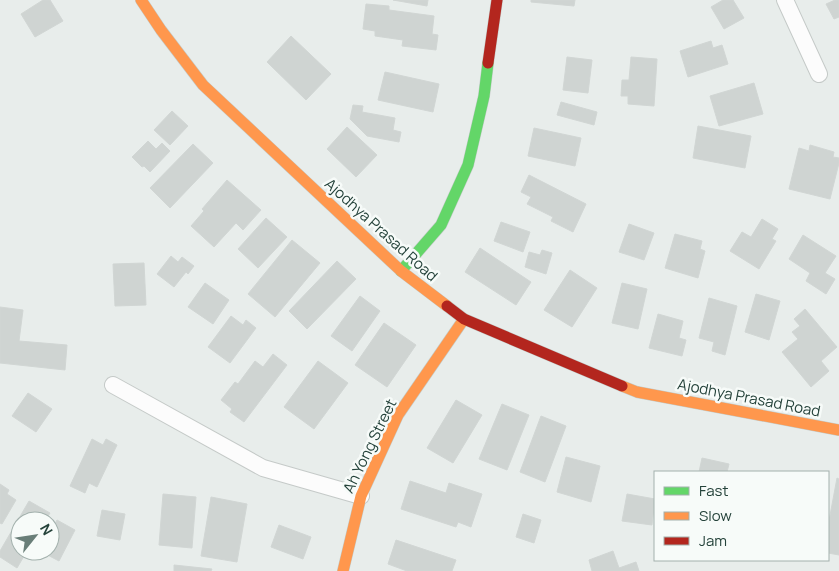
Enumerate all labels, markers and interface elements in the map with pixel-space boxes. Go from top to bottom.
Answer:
street label: Ajodhya Prasad Road [320,173,442,286]
street label: Ajodhya Prasad Road [676,373,822,422]
street label: Ah Yong Street [338,395,401,496]
legend [654,471,829,561]
text: Fast [699,480,728,501]
text: Slow [699,505,732,526]
north arrow [10,511,60,561]
text: N [36,520,57,538]
text: Jam [699,530,727,551]

